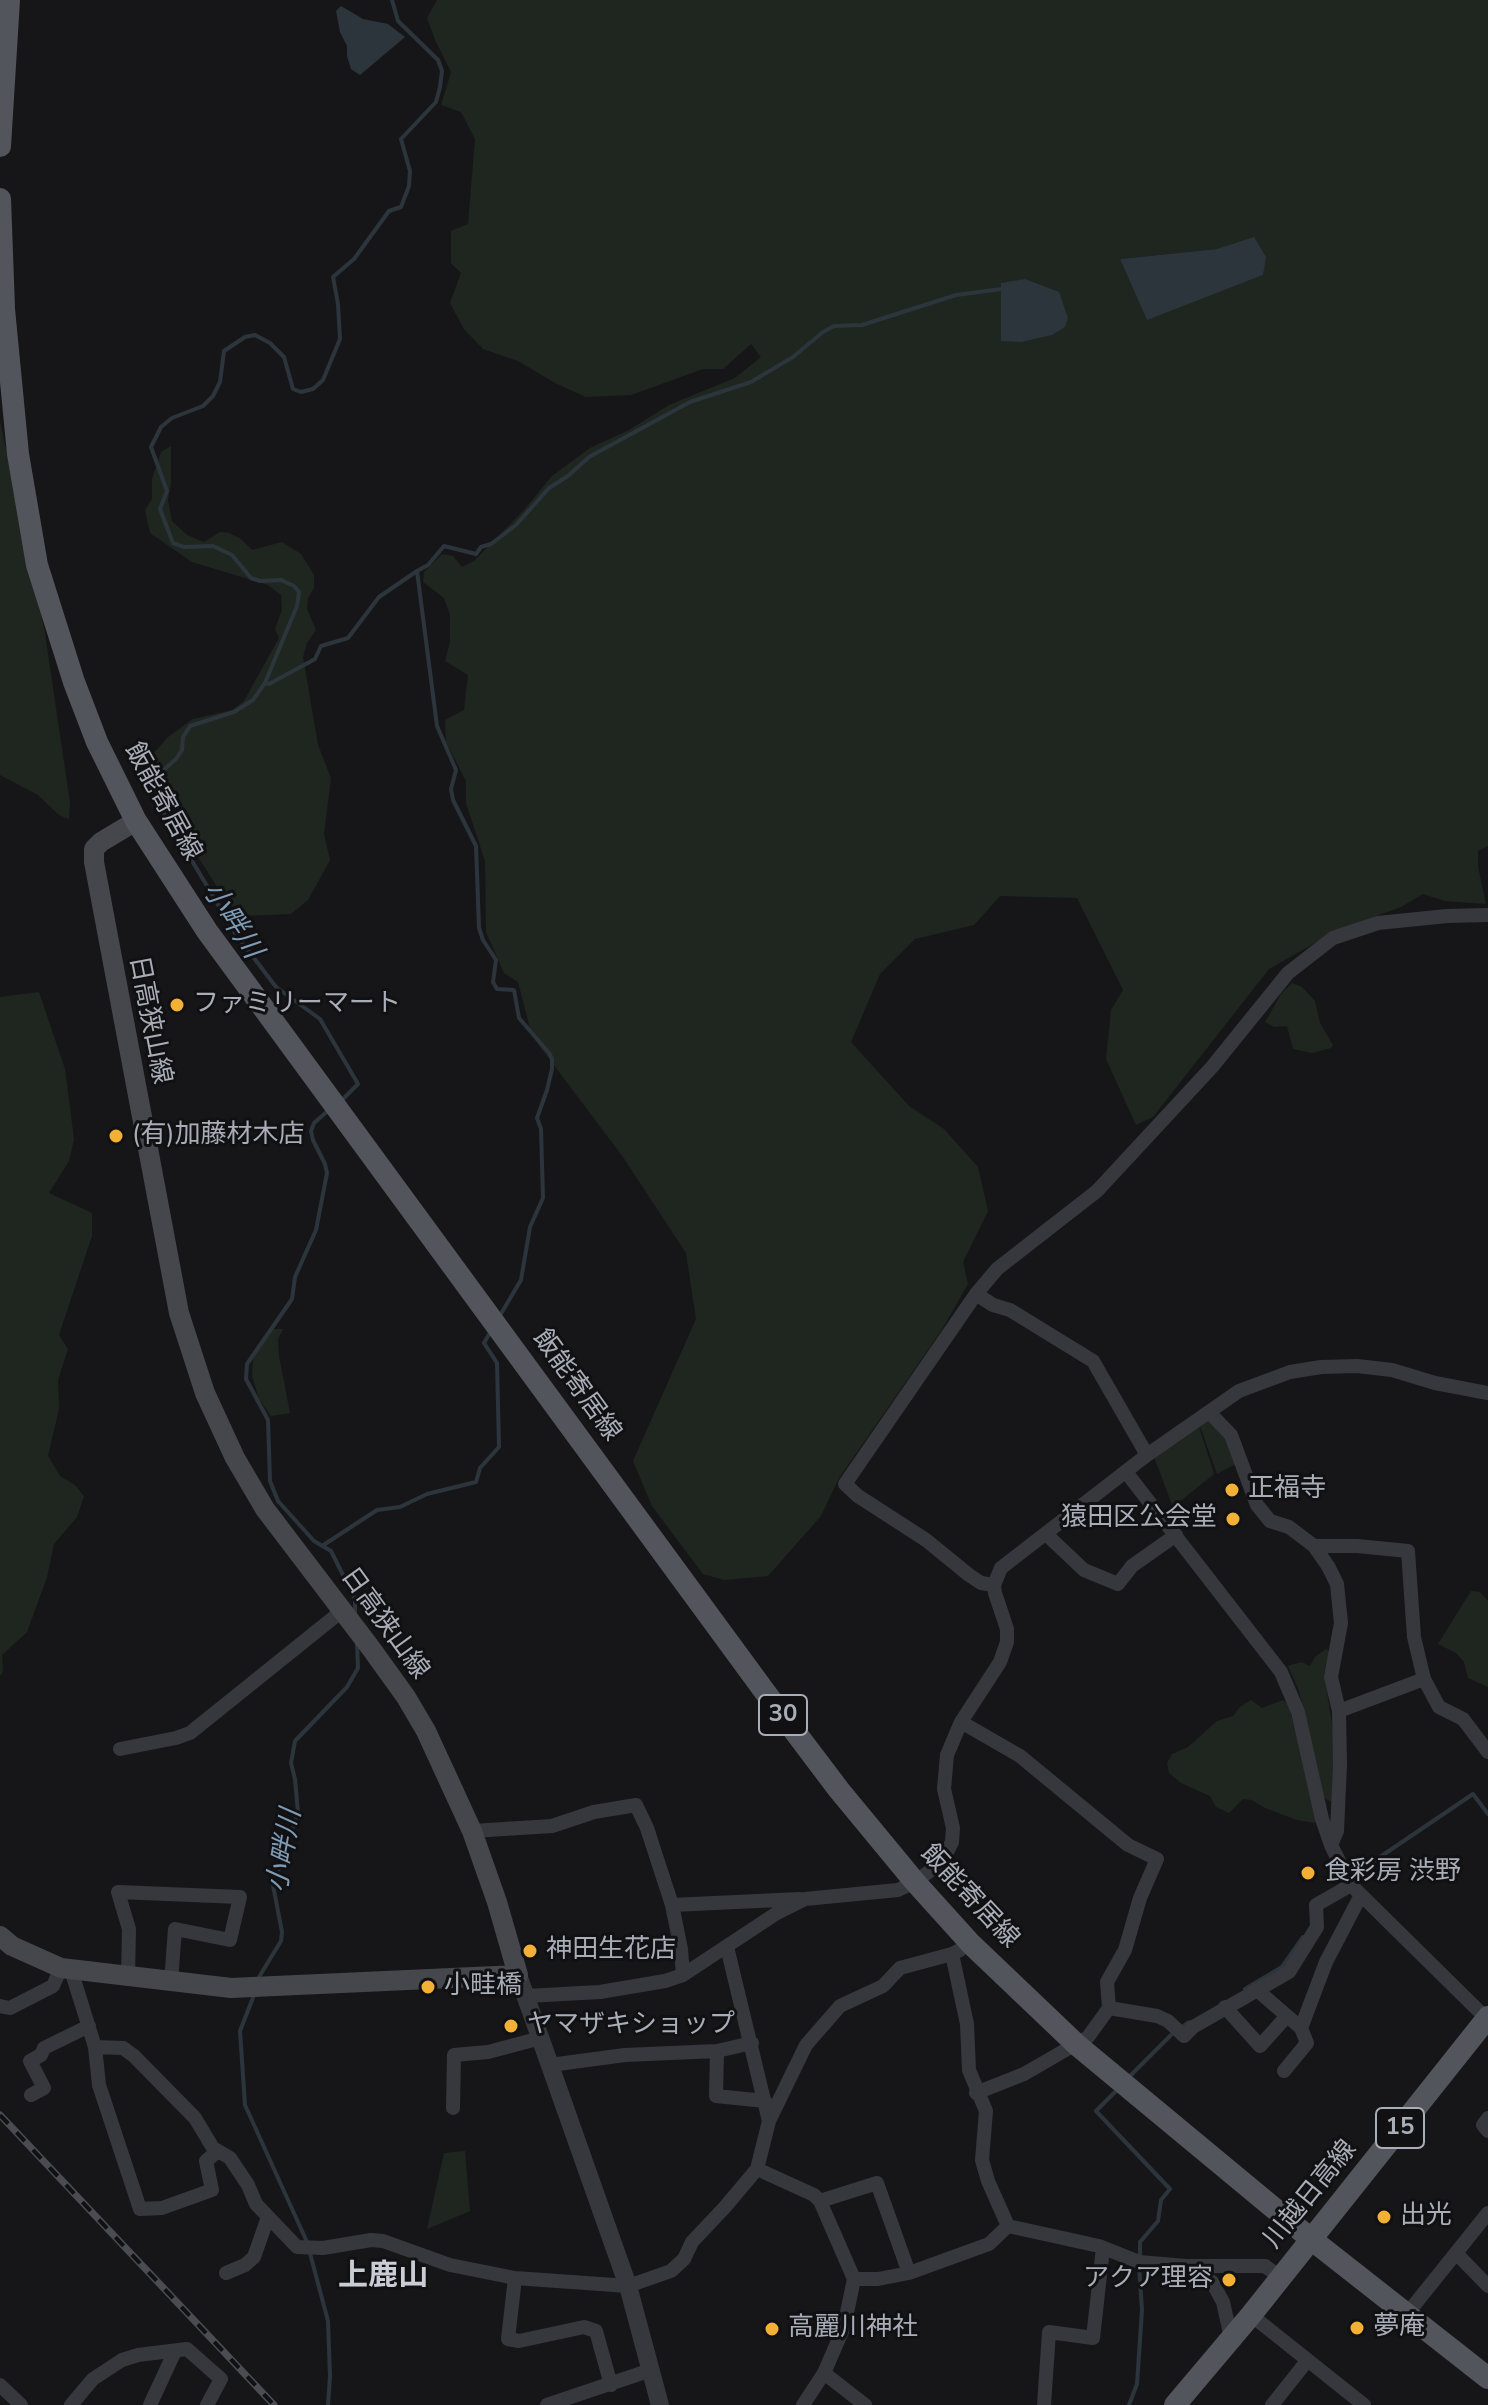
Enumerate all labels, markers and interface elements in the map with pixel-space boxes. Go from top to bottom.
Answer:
street label: 飯能寄居線 [117,738,207,866]
water label: 小畔川 [194,877,268,965]
street label: 日高狭山線 [121,953,177,1087]
place label: ファミリーマート [193,989,401,1021]
marker: ファミリーマート [168,996,186,1014]
place label: (有)加藤材木店 [132,1120,304,1152]
marker: (有)加藤材木店 [107,1127,125,1145]
street label: 飯能寄居線 [525,1324,627,1448]
place label: 正福寺 [1248,1474,1326,1506]
marker: 正福寺 [1223,1481,1241,1499]
place label: 猿田区公会堂 [1061,1503,1217,1535]
marker: 猿田区公会堂 [1224,1510,1242,1528]
street label: 日高狭山線 [333,1562,435,1686]
road number: 30 [759,1695,807,1735]
water label: 小畔川 [262,1807,310,1895]
street label: 飯能寄居線 [913,1839,1025,1955]
place label: 食彩房 渋野 [1324,1857,1461,1889]
marker: 食彩房 渋野 [1299,1864,1317,1882]
place label: 神田生花店 [546,1935,676,1967]
marker: 神田生花店 [521,1942,539,1960]
place label: 小畦橋 [444,1971,522,2003]
marker: 小畦橋 [419,1978,437,1996]
place label: ヤマザキショップ [527,2010,735,2042]
marker: ヤマザキショップ [502,2017,520,2035]
road number: 15 [1376,2108,1424,2148]
street label: 川越日高線 [1258,2135,1364,2255]
place label: 出光 [1400,2201,1452,2233]
marker: 出光 [1375,2208,1393,2226]
district label: 上鹿山 [338,2260,428,2296]
place label: アクア理容 [1083,2264,1213,2296]
marker: アクア理容 [1220,2271,1238,2289]
place label: 夢庵 [1373,2312,1425,2344]
place label: 高麗川神社 [788,2313,918,2345]
marker: 夢庵 [1348,2319,1366,2337]
marker: 高麗川神社 [763,2320,781,2338]

